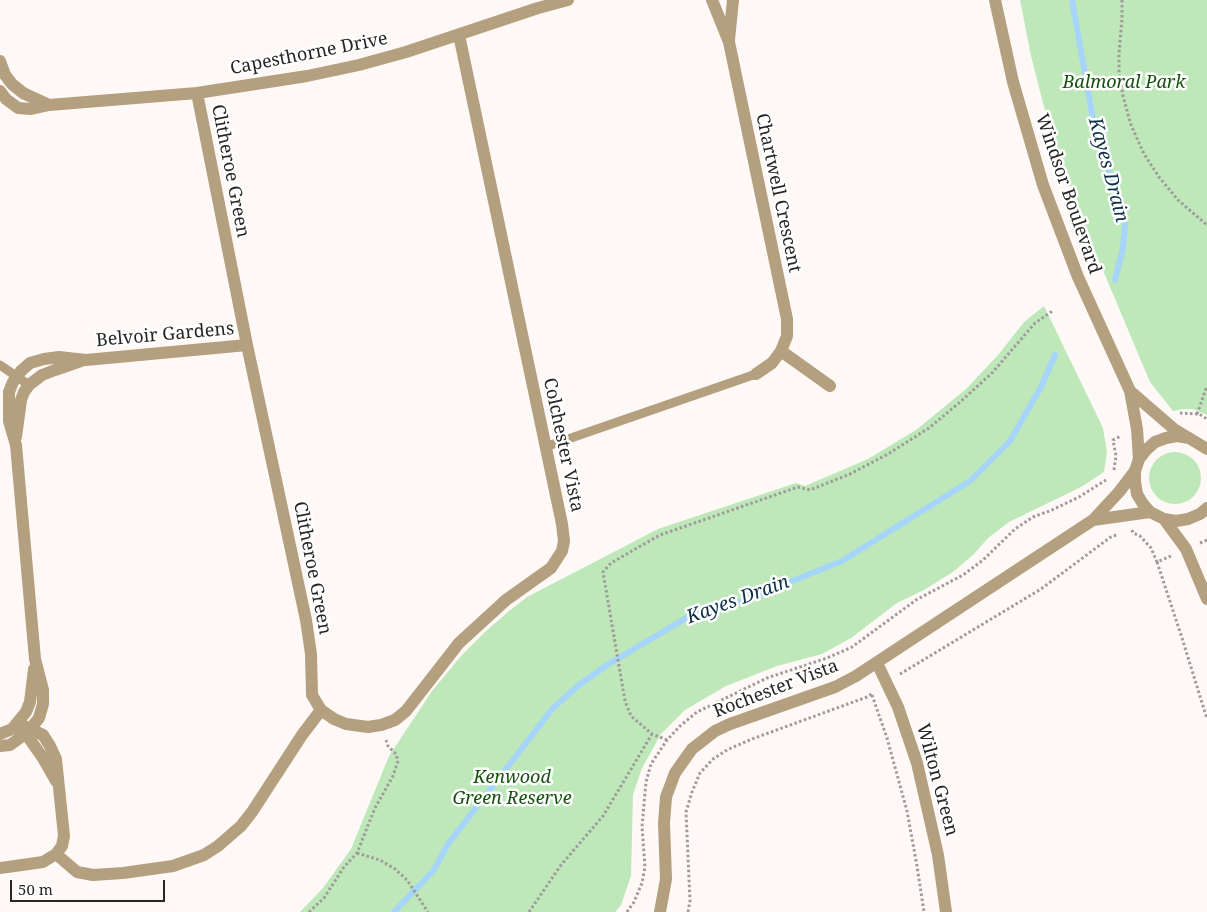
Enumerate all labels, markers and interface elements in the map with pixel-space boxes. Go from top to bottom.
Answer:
street label: Capesthorne Drive [228,28,390,80]
park label: Balmoral Park [1062,72,1186,94]
street label: Clitheroe Green [207,103,253,239]
street label: Chartwell Crescent [751,111,805,275]
street label: Windsor Boulevard [1030,111,1106,277]
water label: Kayes Drain [1083,115,1133,225]
street label: Belvoir Gardens [95,318,235,352]
street label: Colchester Vista [538,376,588,514]
street label: Clitheroe Green [289,500,335,636]
water label: Kayes Drain [684,571,792,629]
street label: Rochester Vista [711,655,841,723]
street label: Wilton Green [912,721,962,839]
park label: Kenwood Green Reserve [452,767,572,810]
scale bar [12,870,168,902]
text: 50 m [18,879,53,899]

